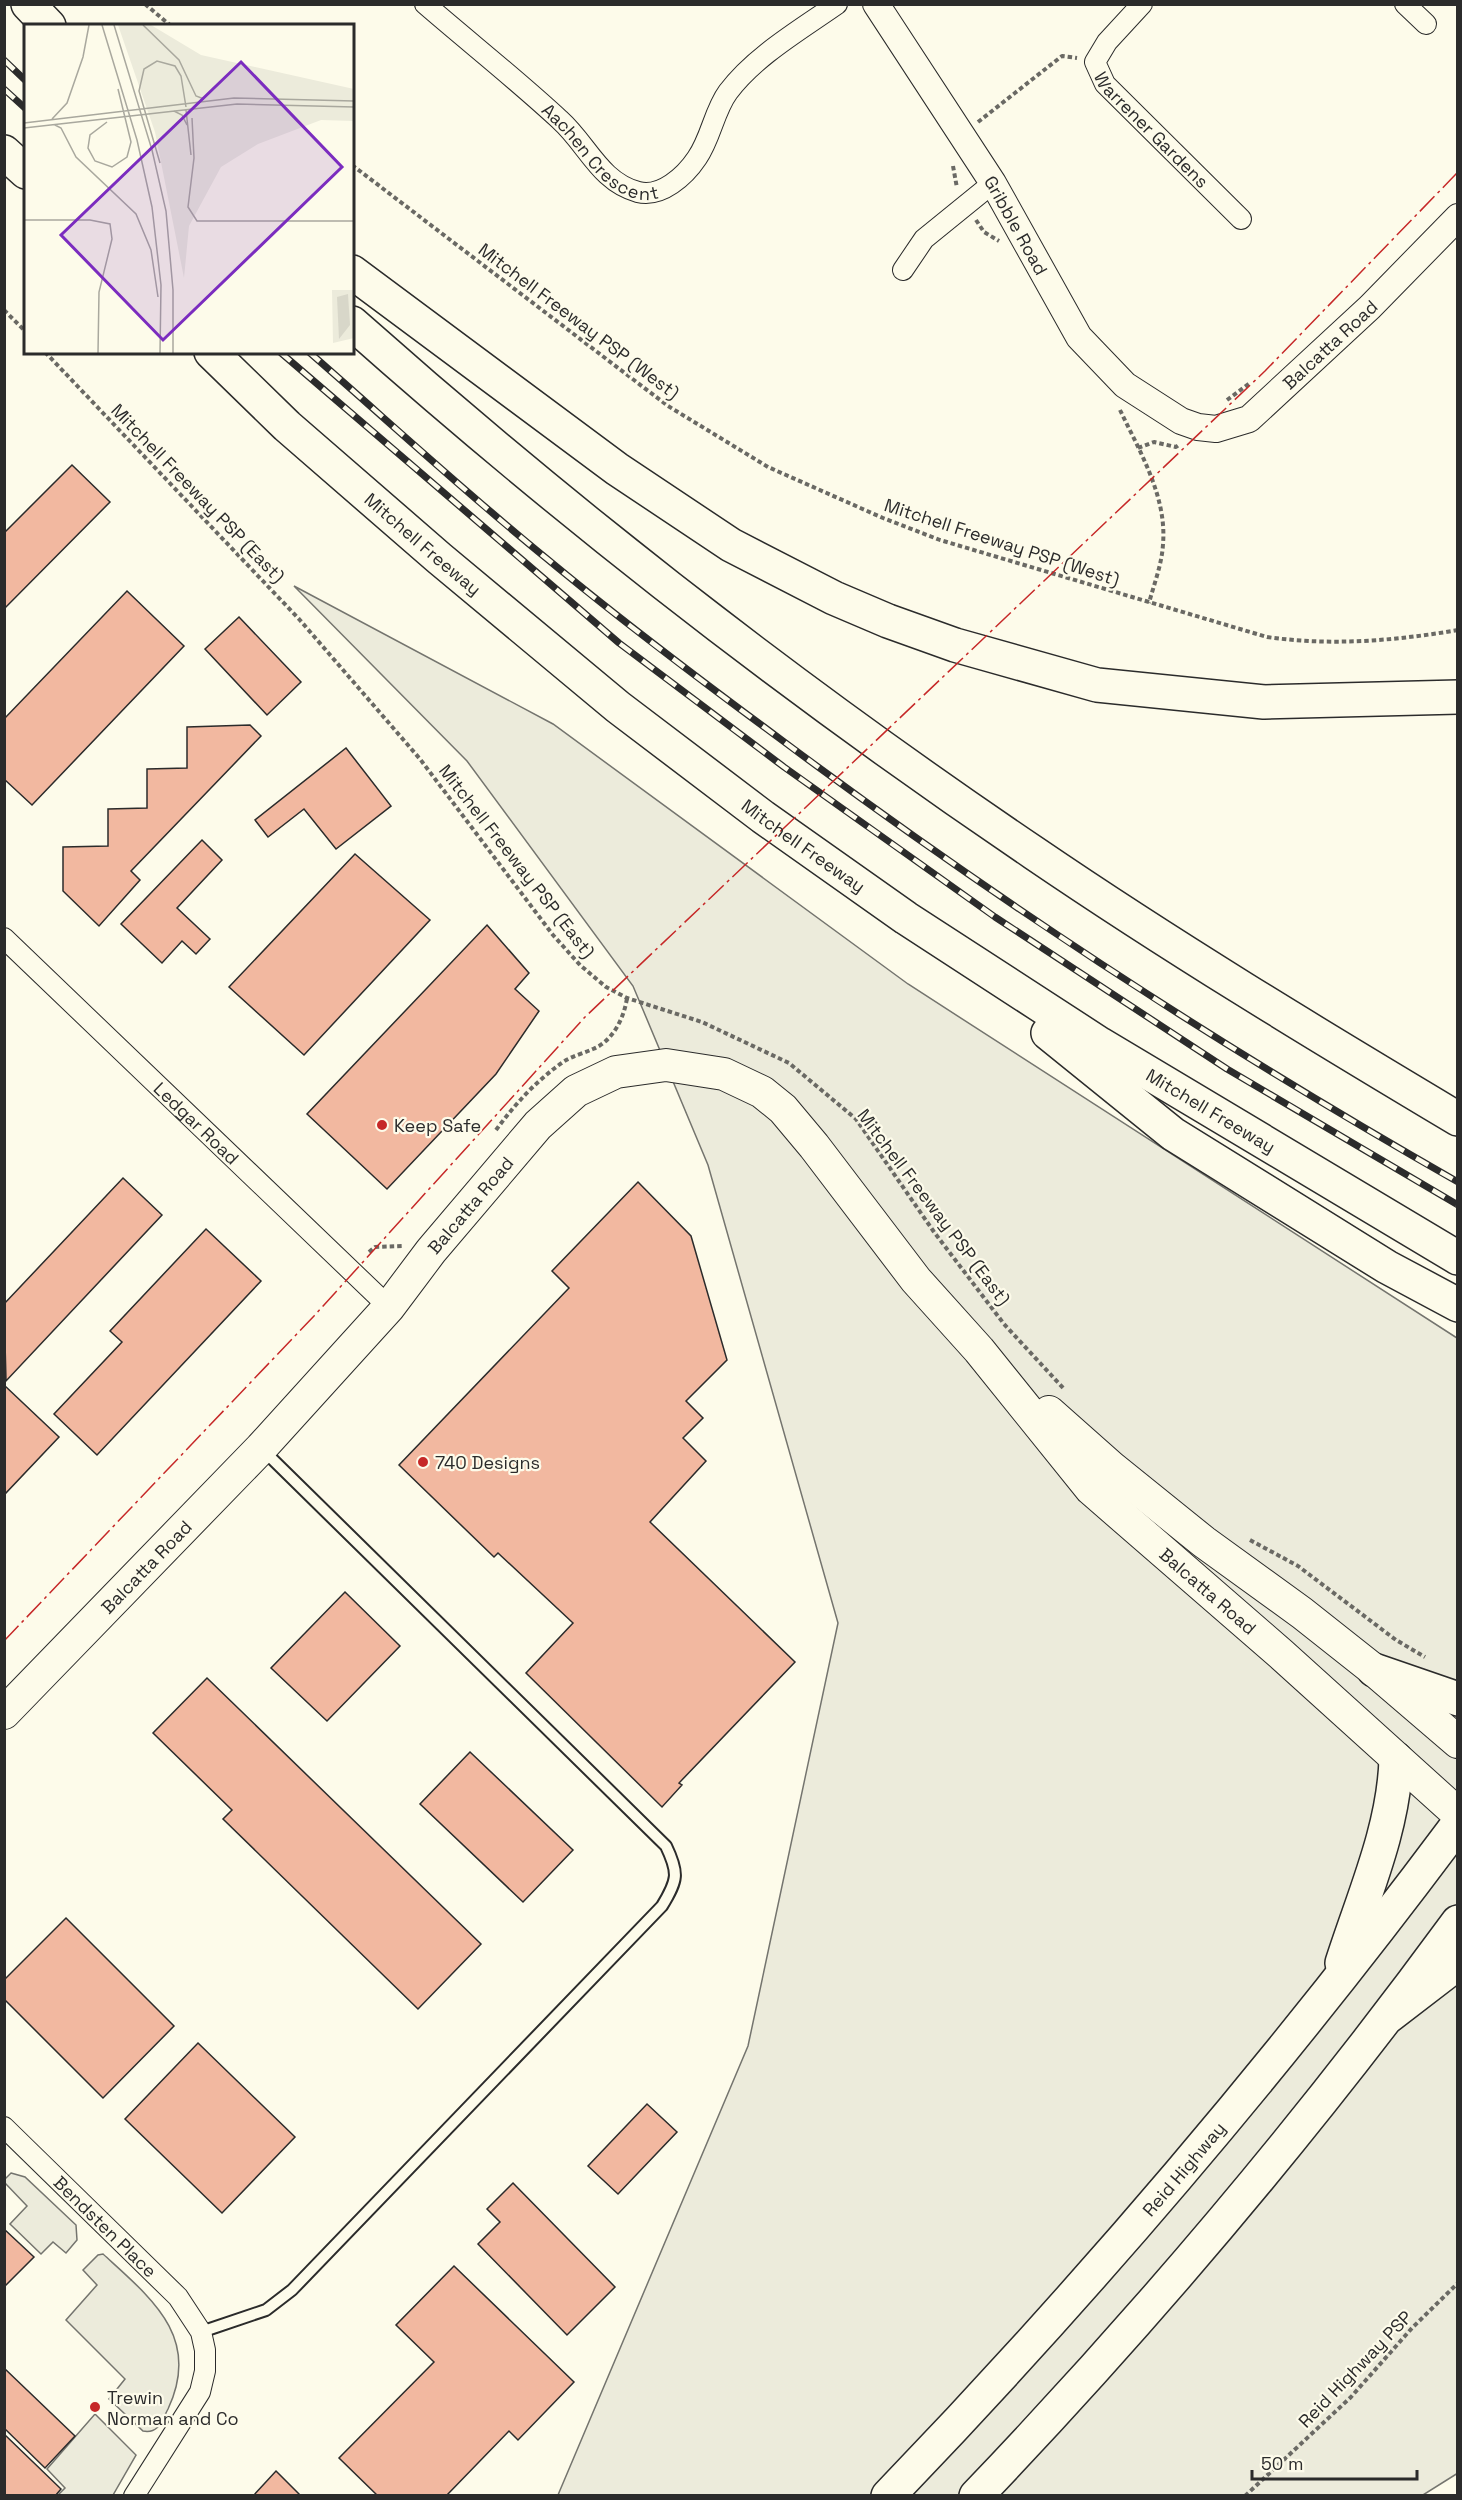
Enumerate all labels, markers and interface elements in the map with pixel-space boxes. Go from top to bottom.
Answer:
inset map [24,24,354,354]
street label: Warrener Gardens [1089,68,1214,192]
street label: Aachen Crescent [537,98,661,205]
street label: Gribble Road [980,171,1053,279]
street label: Mitchell Freeway PSP (West) [474,238,684,404]
street label: Balcatta Road [1278,295,1382,394]
street label: Mitchell Freeway PSP (East) [106,399,290,587]
street label: Mitchell Freeway [360,487,486,600]
street label: Mitchell Freeway PSP (West) [882,493,1122,591]
street label: Mitchell Freeway PSP (East) [434,759,600,963]
street label: Mitchell Freeway [737,794,870,897]
street label: Mitchell Freeway [1142,1063,1280,1158]
street label: Ledgar Road [149,1077,244,1169]
street label: Mitchell Freeway PSP (East) [853,1104,1015,1310]
place label: Keep Safe [394,1114,481,1137]
marker: Keep Safe [375,1118,389,1132]
street label: Balcatta Road [422,1151,518,1259]
place label: 740 Designs [435,1451,540,1474]
marker: 740 Designs [416,1455,430,1469]
street label: Balcatta Road [96,1515,196,1618]
street label: Balcatta Road [1155,1542,1261,1639]
street label: Reid Highway [1137,2117,1230,2221]
street label: Bendsten Place [49,2171,162,2282]
street label: Reid Highway PSP [1293,2305,1417,2432]
place label: Trewin Norman and Co [107,2386,239,2430]
marker: Trewin Norman and Co [88,2400,102,2414]
scale bar [1252,2443,1417,2481]
text: 50 m [1261,2452,1303,2475]

